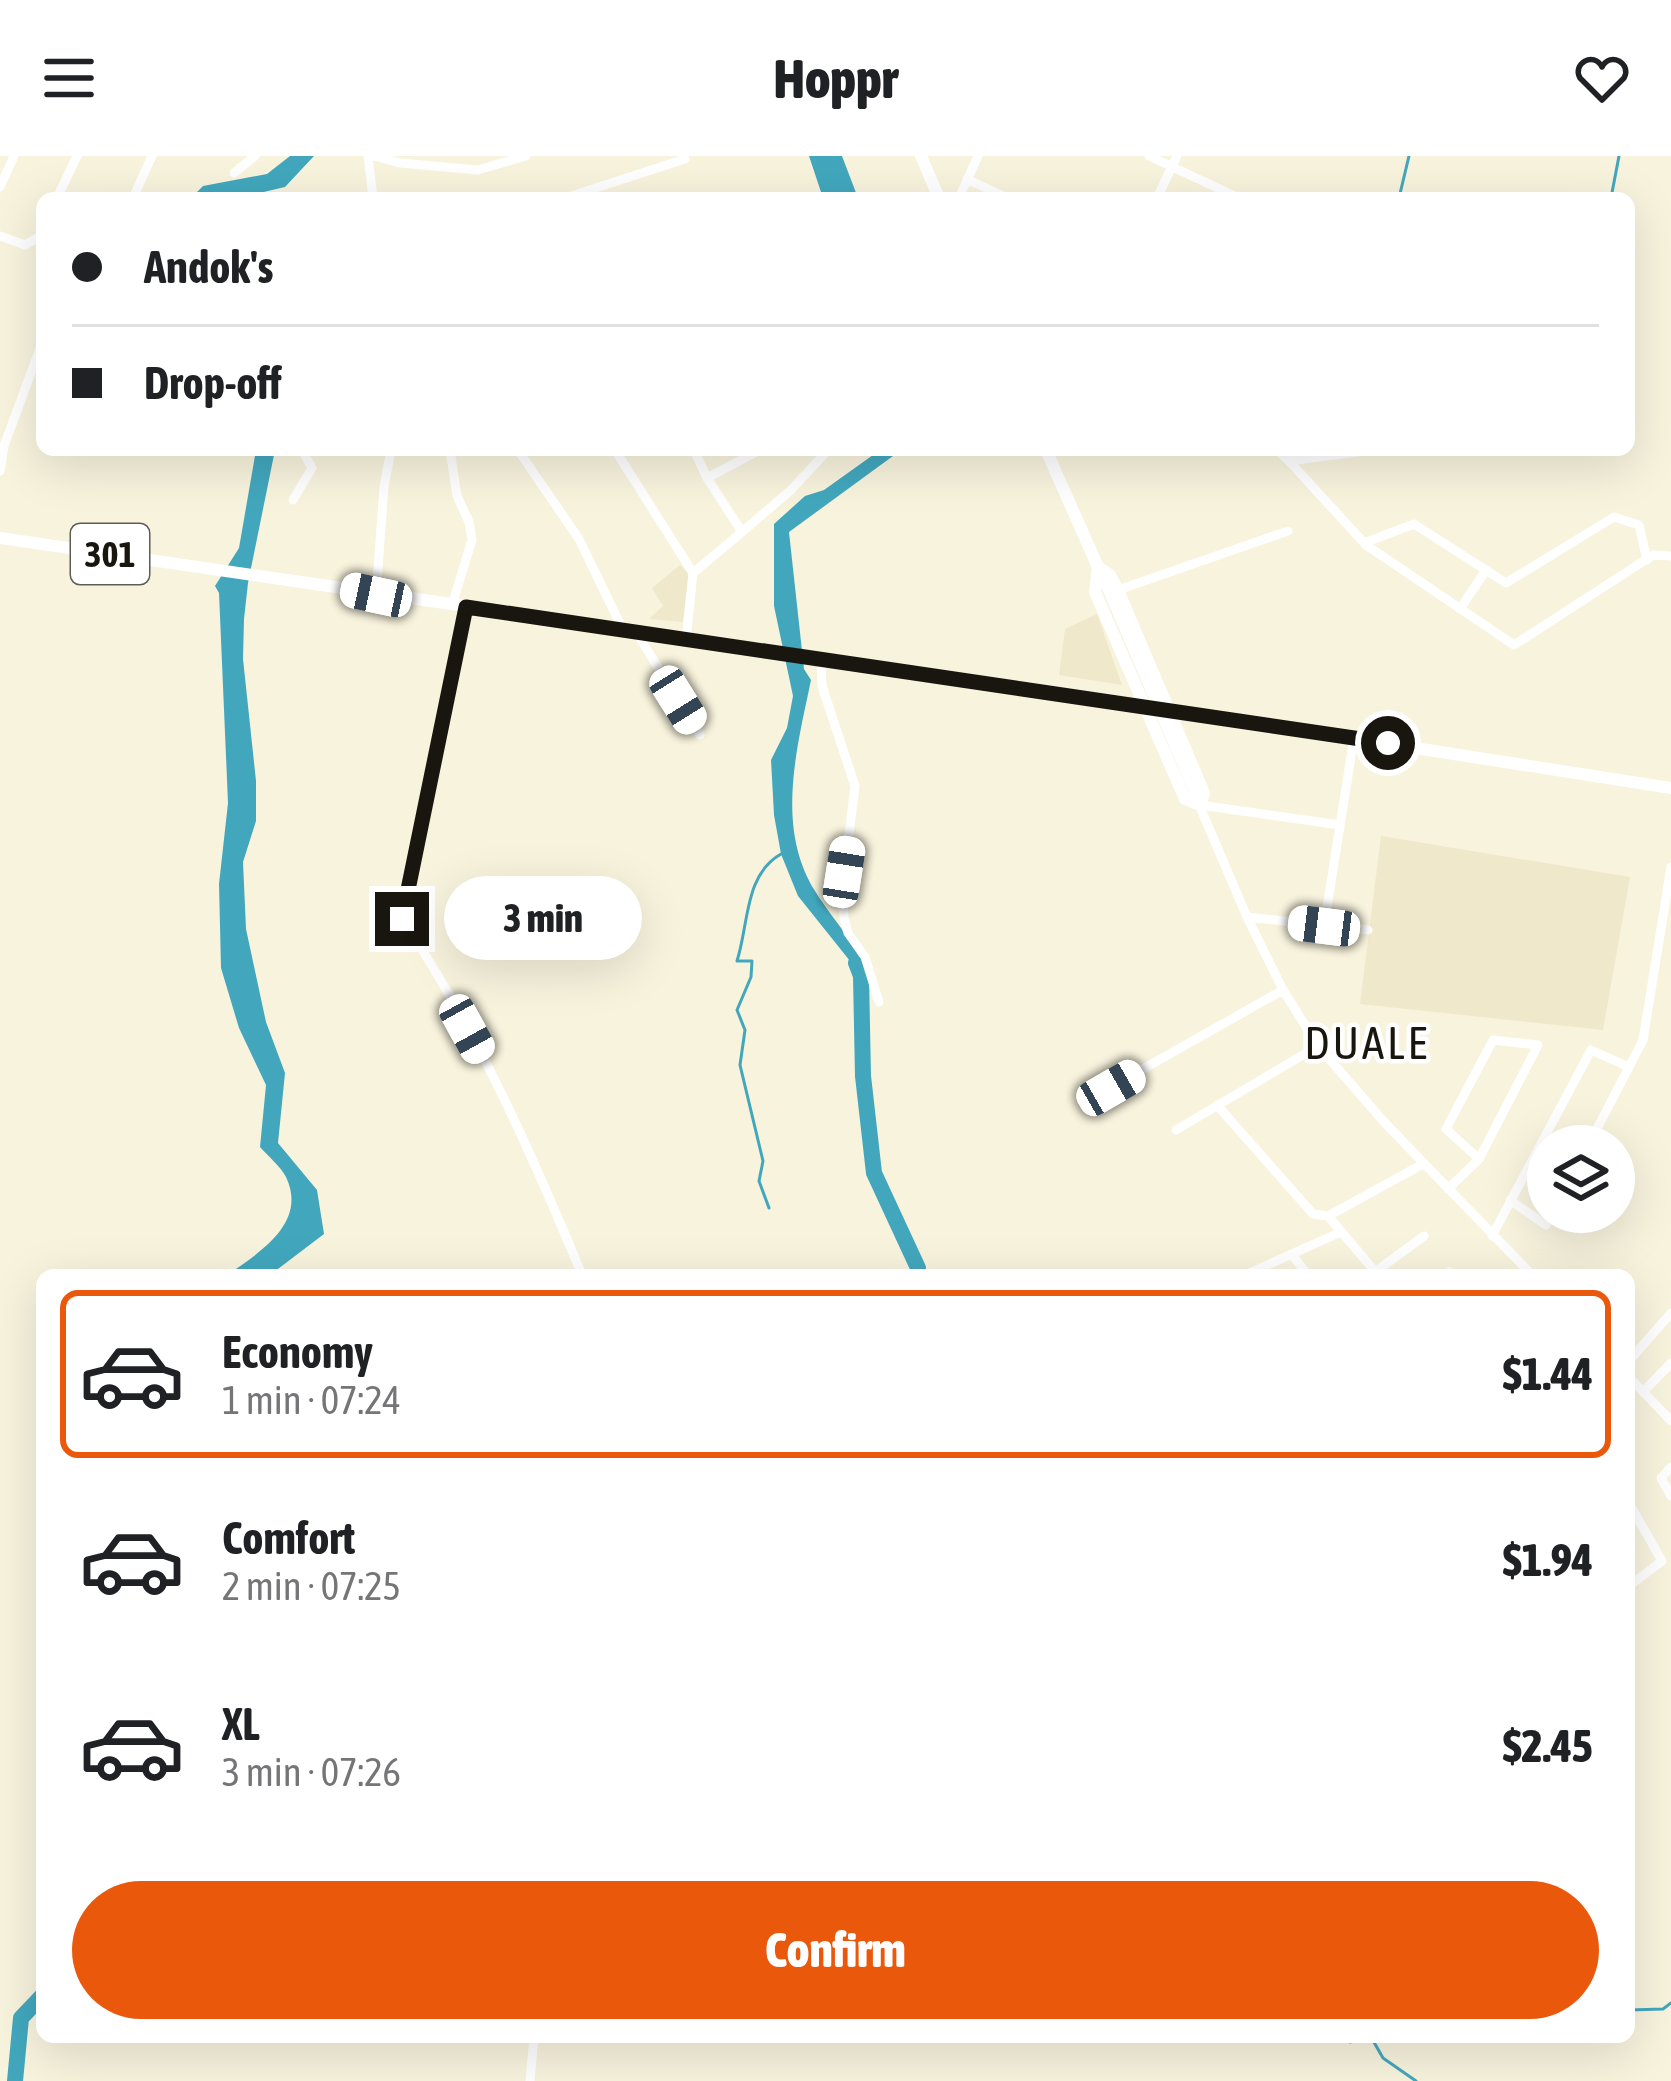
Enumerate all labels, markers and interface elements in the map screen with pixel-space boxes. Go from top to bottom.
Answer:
icon: menu [36,45,102,111]
icon: heart [1569,45,1635,111]
text: Hoppr [774,48,897,109]
text: Andok's [144,241,273,293]
text: Drop-off [144,357,282,409]
road number: 301 [71,524,149,584]
car [337,570,415,620]
car [644,660,712,740]
route start [1361,716,1415,770]
car [821,834,867,910]
callout: 3 min [444,877,642,961]
route end [375,892,429,946]
text: 3 min [503,896,583,940]
car [1286,904,1362,948]
car [434,989,500,1069]
district label: DUALE [1304,1017,1430,1069]
car [1071,1054,1151,1122]
map controls [1527,1125,1635,1233]
button: layers [1527,1125,1635,1233]
icon: car [78,1320,186,1428]
text: Economy [222,1326,373,1378]
text: $1.44 [1503,1348,1593,1400]
text: 1 min · 07:24 [222,1378,401,1422]
icon: car [78,1506,186,1614]
text: Comfort [222,1512,355,1564]
text: $1.94 [1503,1534,1593,1586]
text: 2 min · 07:25 [222,1564,401,1608]
icon: car [78,1692,186,1800]
text: XL [222,1698,260,1750]
text: $2.45 [1503,1720,1593,1772]
text: 3 min · 07:26 [222,1750,401,1794]
button: Confirm [72,1881,1599,2019]

